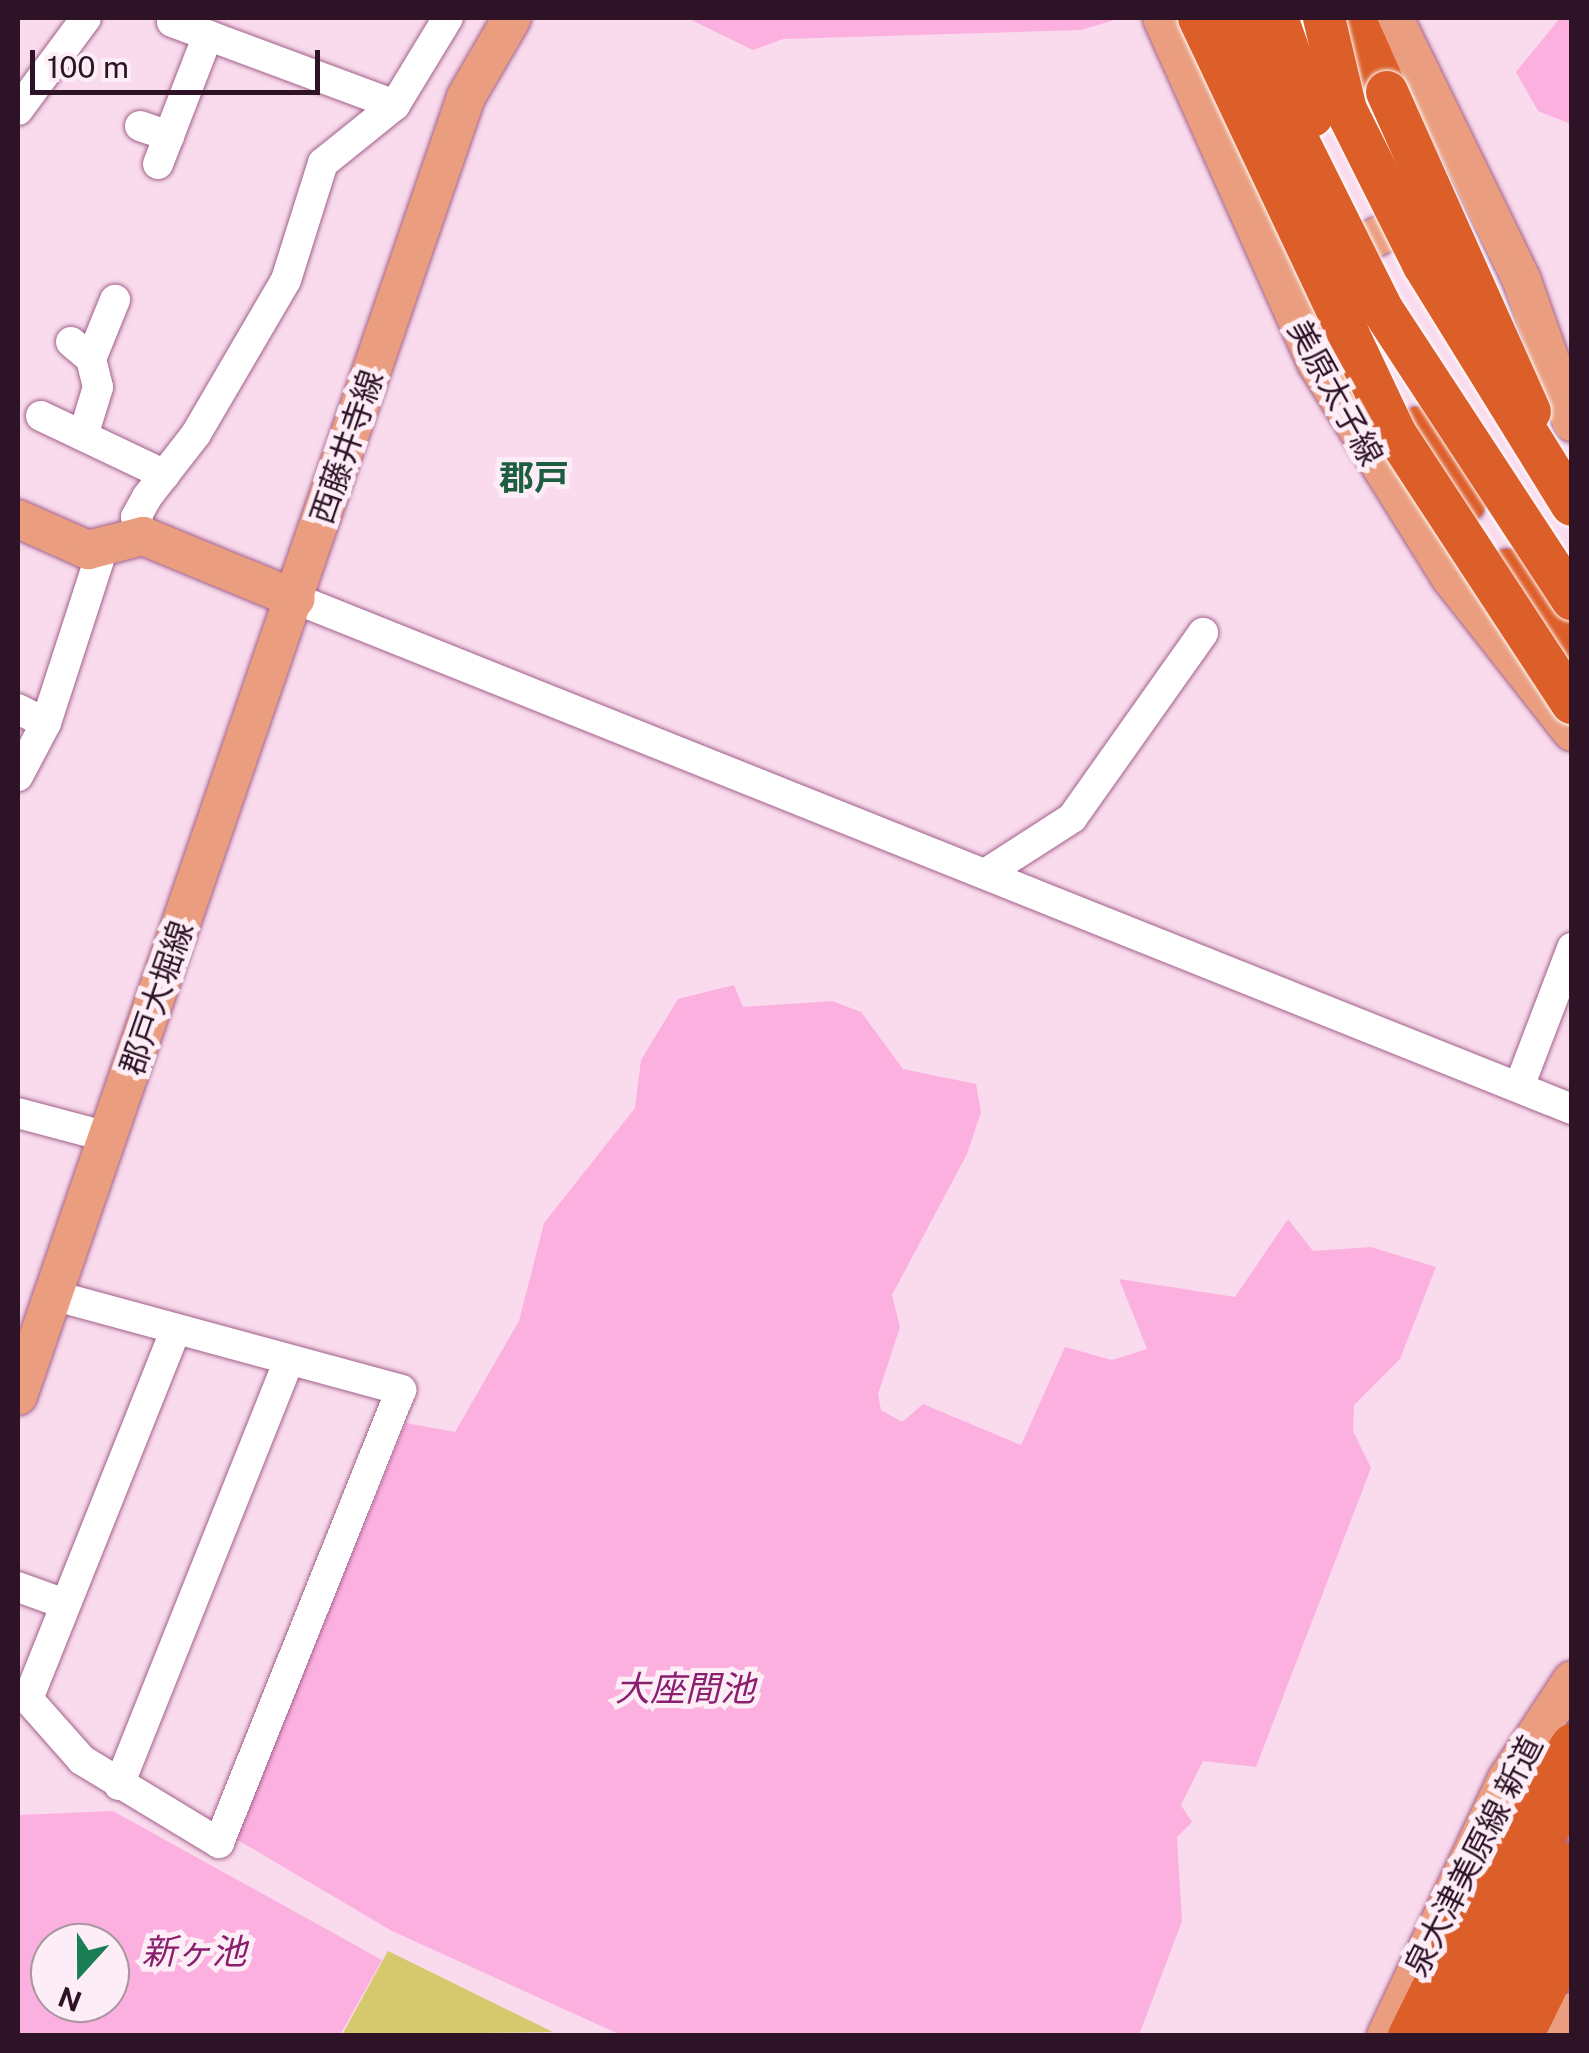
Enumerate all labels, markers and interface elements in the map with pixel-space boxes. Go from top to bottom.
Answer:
scale bar [35,30,325,92]
text: 100 m [47,49,129,85]
street label: 美原太子線 [1279,314,1391,472]
street label: 西藤井寺線 [303,365,391,529]
district label: 郡戸 [499,457,569,499]
street label: 郡戸大堀線 [113,916,201,1080]
water label: 大座間池 [615,1668,755,1710]
street label: 泉大津美原線 新道 [1397,1730,1551,1982]
north arrow [30,1923,130,2023]
water label: 新ヶ池 [142,1931,246,1973]
text: N [54,1980,86,2019]

